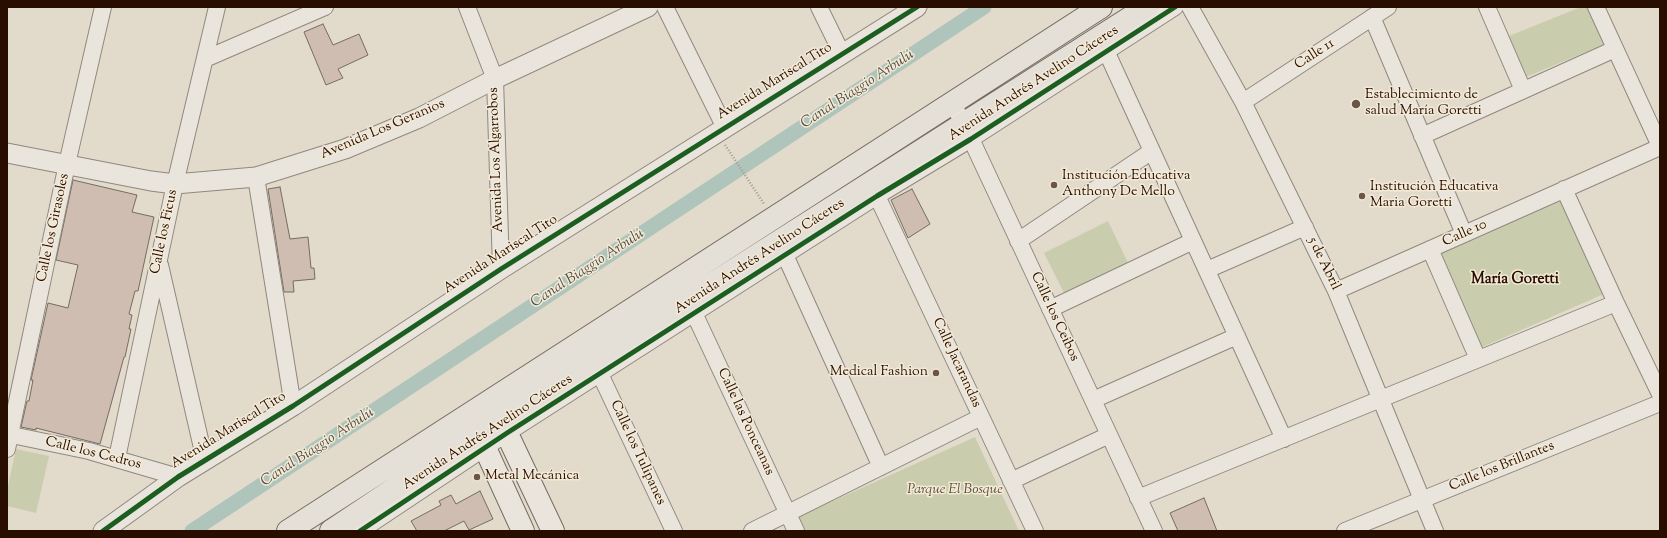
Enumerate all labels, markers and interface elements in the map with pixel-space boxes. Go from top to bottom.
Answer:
street label: Avenida Andrés Avelino Cáceres [946,23,1122,145]
street label: Calle 11 [1292,36,1338,74]
street label: Avenida Mariscal Tito [714,40,836,124]
water label: Canal Biaggio Arbulú [798,47,918,133]
street label: Avenida Los Algarrobos [486,87,508,233]
place label: Establecimiento de salud María Goretti [1365,88,1482,120]
street label: Avenida Los Geranios [318,96,448,164]
marker: Establecimiento de salud María Goretti [1350,98,1362,110]
place label: Institución Educativa Anthony De Mello [1062,169,1190,202]
street label: Calle los Girasoles [34,172,74,284]
marker: Institución Educativa Anthony De Mello [1049,180,1059,190]
place label: Institución Educativa Maria Goretti [1370,180,1498,212]
street label: Calle los Ficus [148,188,182,276]
marker: Institución Educativa Maria Goretti [1357,191,1367,201]
street label: Avenida Andrés Avelino Cáceres [672,196,848,318]
street label: Avenida Mariscal Tito [441,212,561,298]
street label: Calle 10 [1440,217,1490,251]
water label: Canal Biaggio Arbulú [528,226,648,312]
street label: 5 de Abril [1303,235,1343,293]
street label: Calle los Ceibos [1026,270,1082,364]
district label: María Goretti [1471,271,1559,289]
street label: Calle Jacarandas [928,315,984,411]
place label: Medical Fashion [830,365,928,381]
street label: Calle las Ponceanas [713,366,777,478]
marker: Medical Fashion [931,368,941,378]
street label: Avenida Andrés Avelino Cáceres [400,372,576,494]
street label: Avenida Mariscal Tito [168,389,290,473]
street label: Calle los Tulipanes [605,398,669,508]
water label: Canal Biaggio Arbulú [258,405,378,491]
street label: Calle los Cedros [43,434,143,474]
street label: Calle los Brillantes [1447,438,1557,496]
place label: Metal Mecánica [485,469,579,485]
marker: Metal Mecánica [472,472,482,482]
park label: Parque El Bosque [907,483,1003,499]

